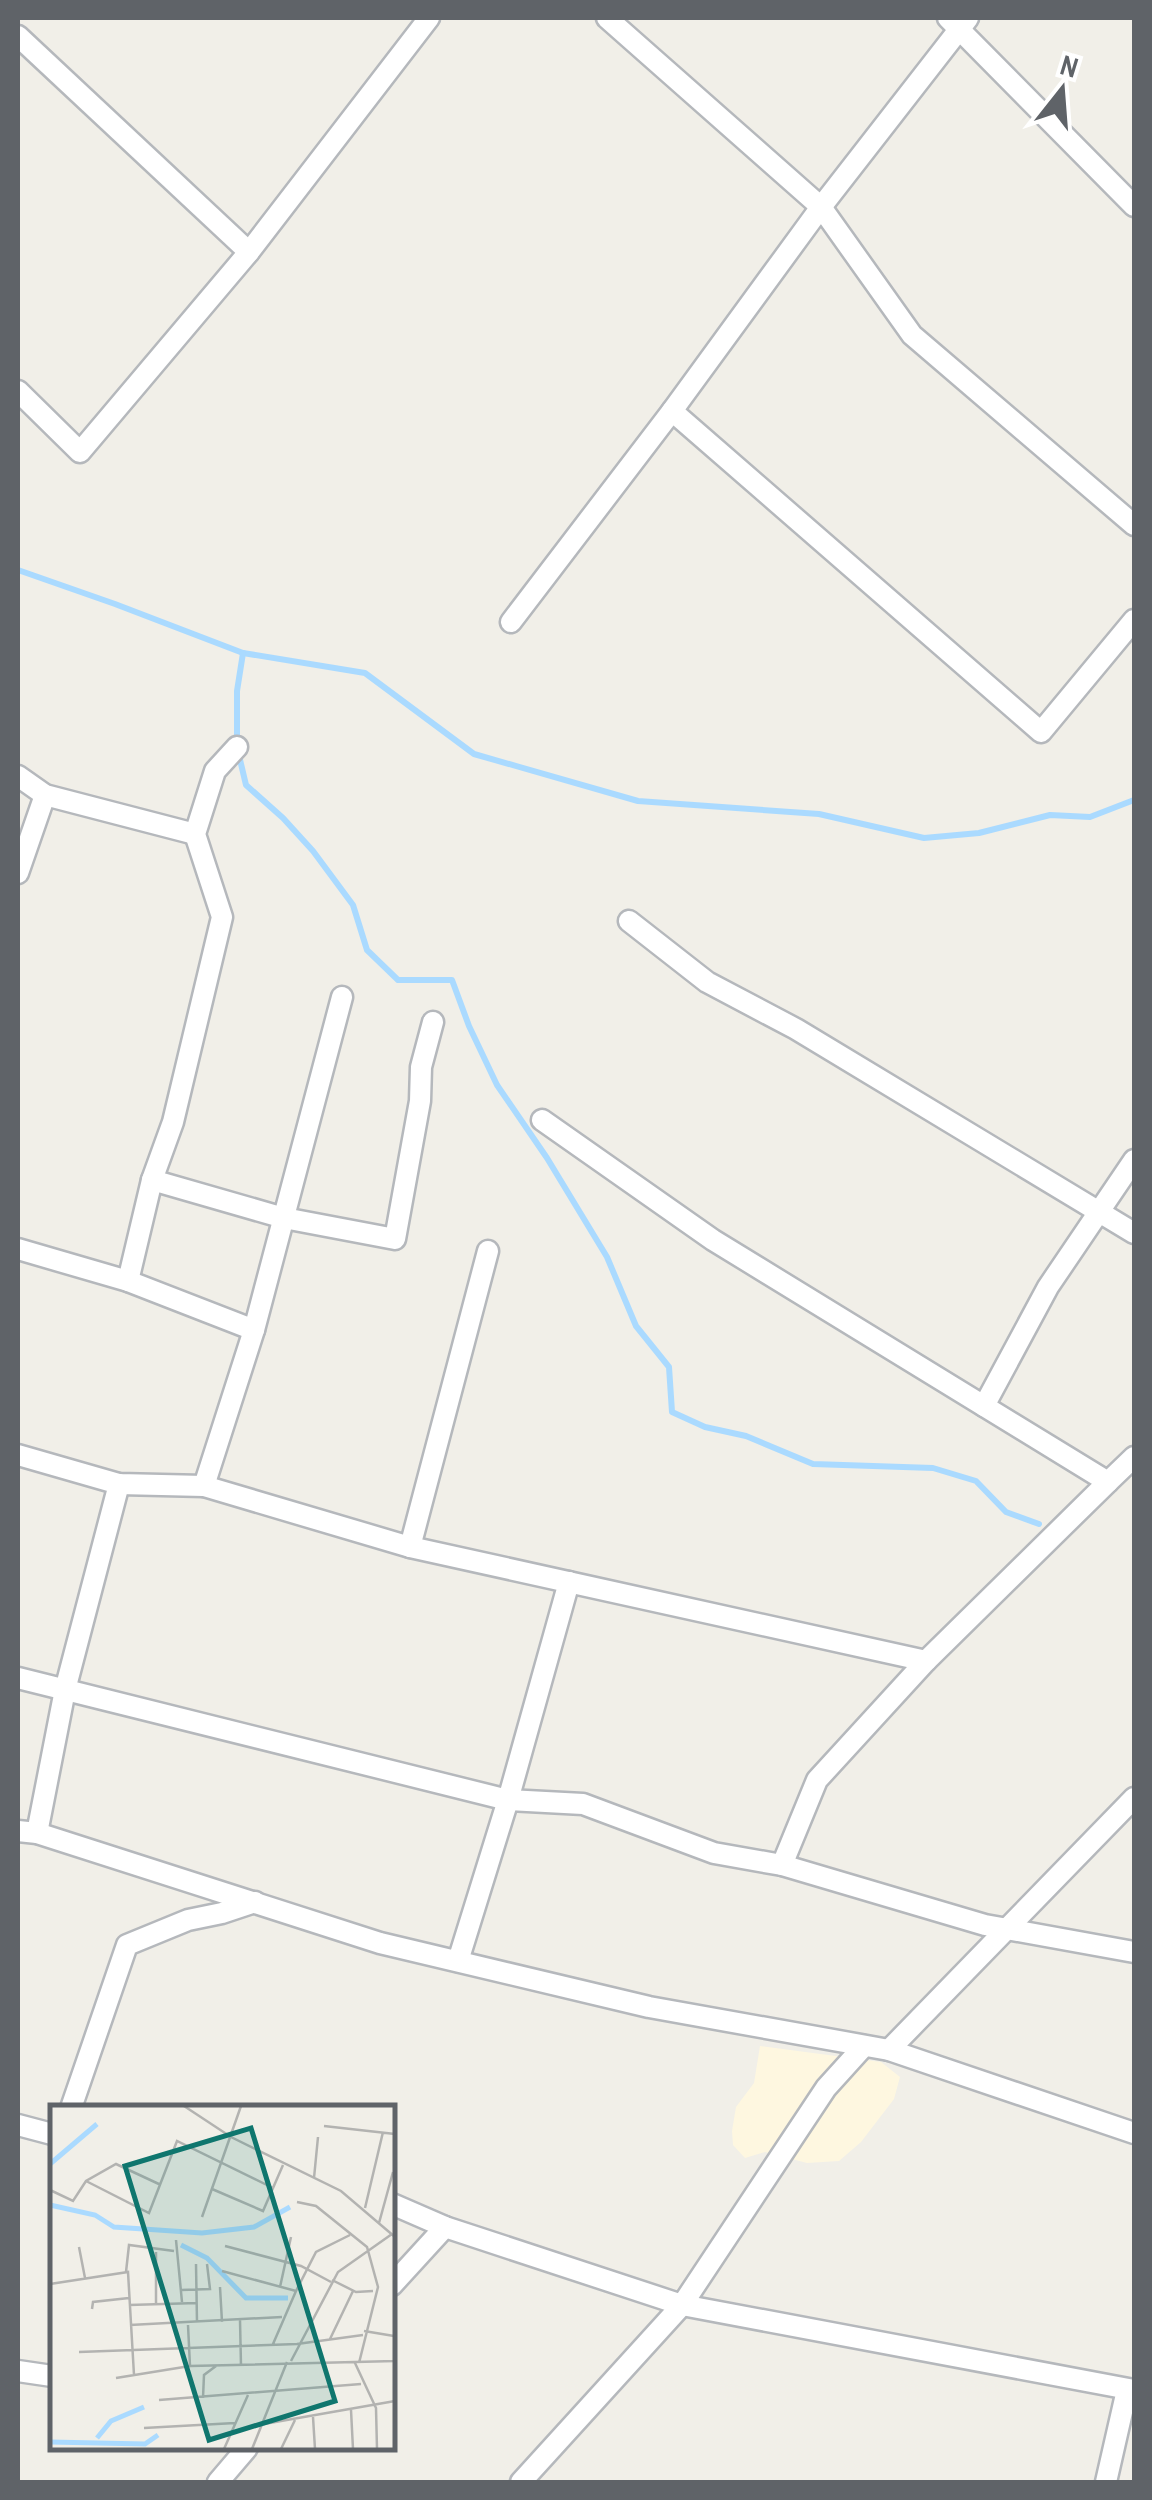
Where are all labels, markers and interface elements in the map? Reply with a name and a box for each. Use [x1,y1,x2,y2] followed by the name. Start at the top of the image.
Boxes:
[1012,40,1112,140] north arrow
[1056,45,1083,87] text: N
[50,2105,395,2450] inset map

